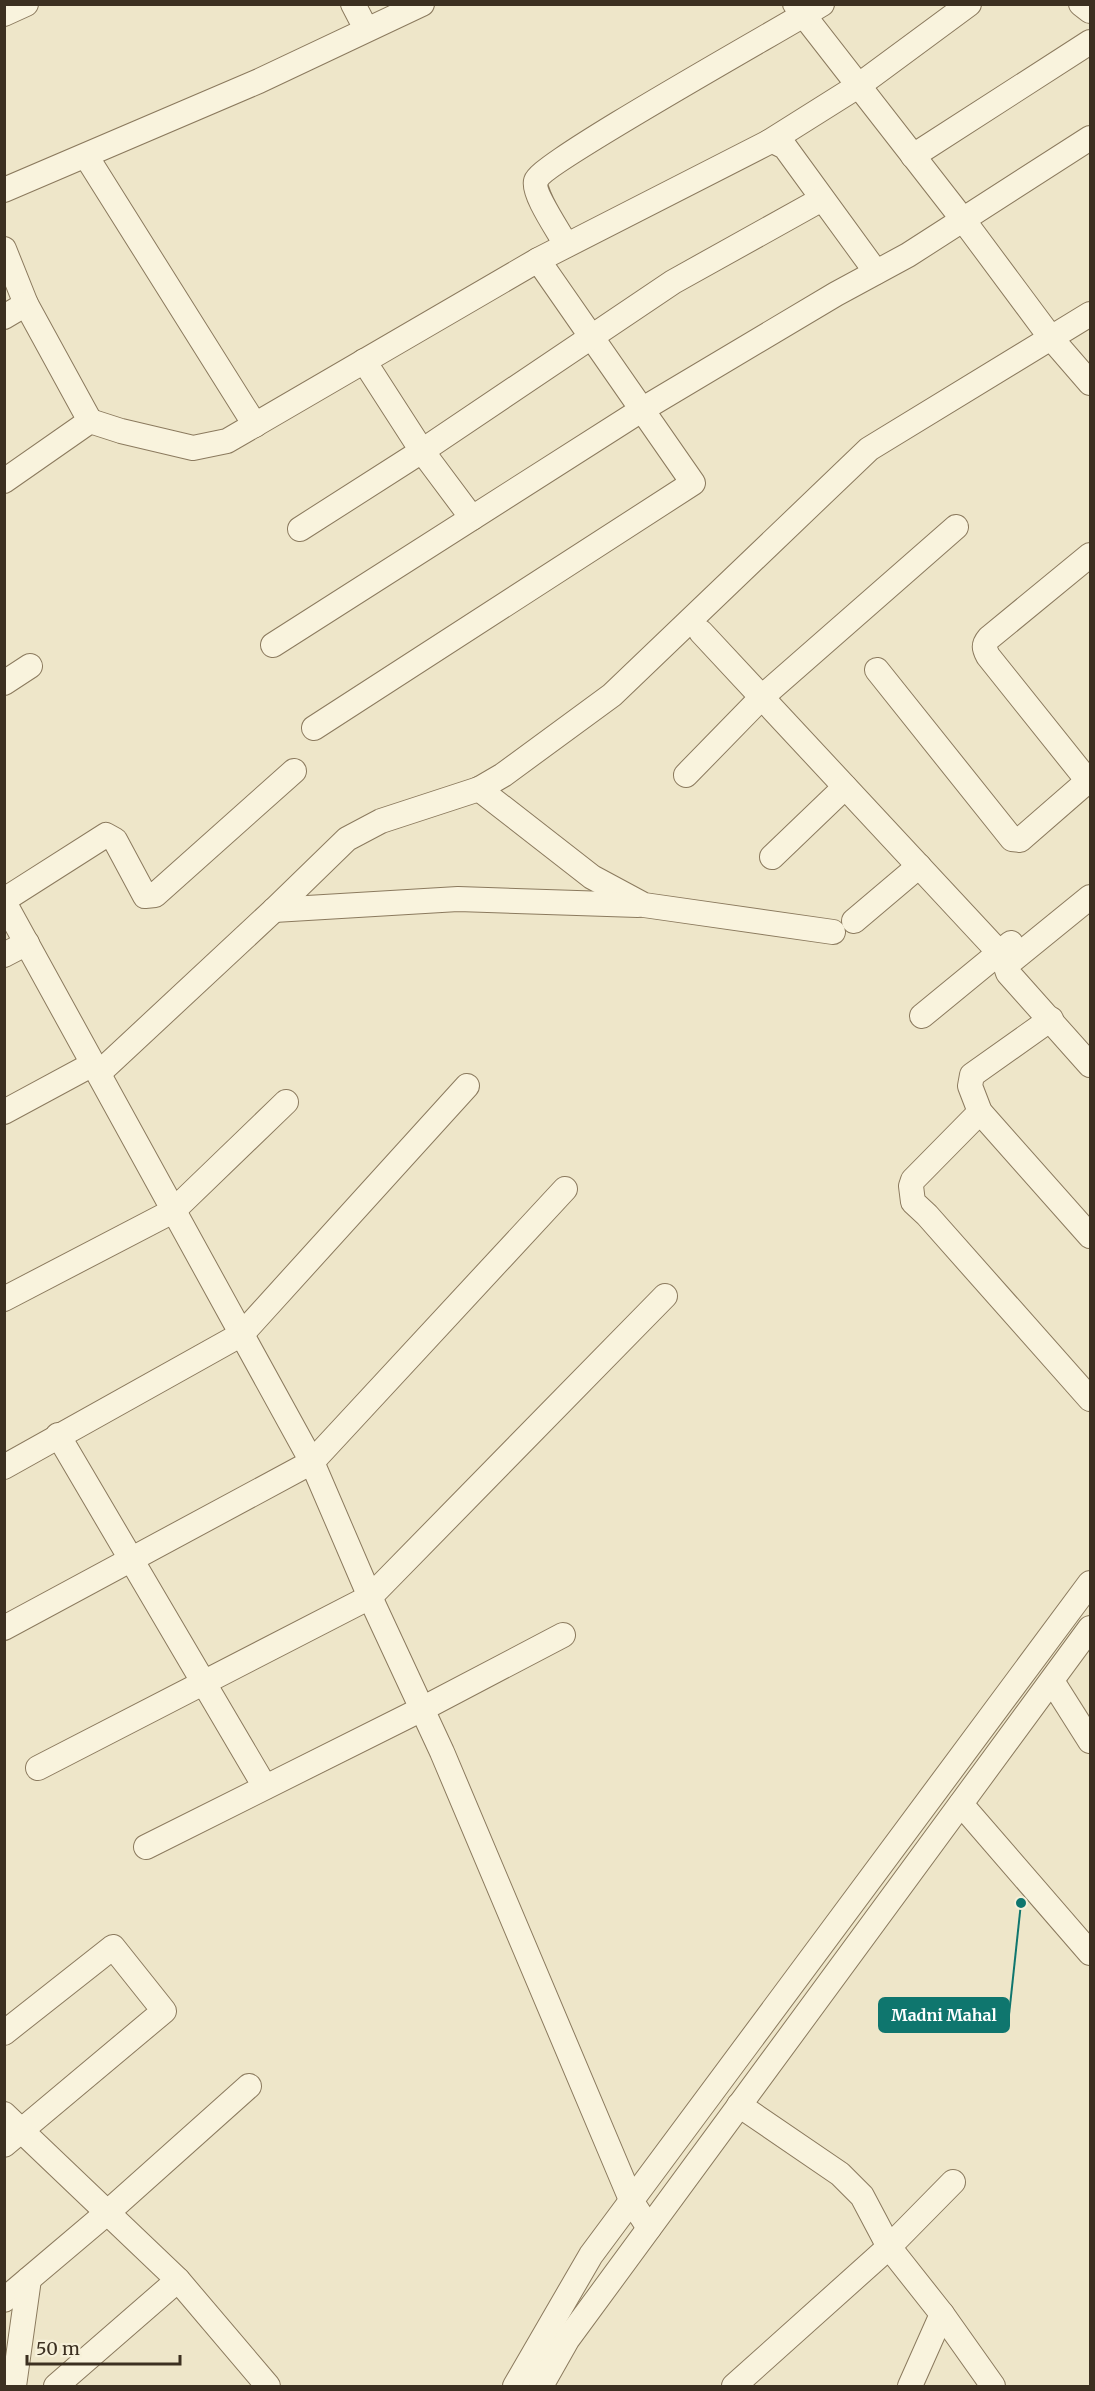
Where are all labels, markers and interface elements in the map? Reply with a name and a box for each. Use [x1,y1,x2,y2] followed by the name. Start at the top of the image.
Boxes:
[879,1998,1009,2032] callout: Madni Mahal
[891,2005,997,2025] text: Madni Mahal
[27,2328,180,2366] scale bar
[36,2337,80,2360] text: 50 m

